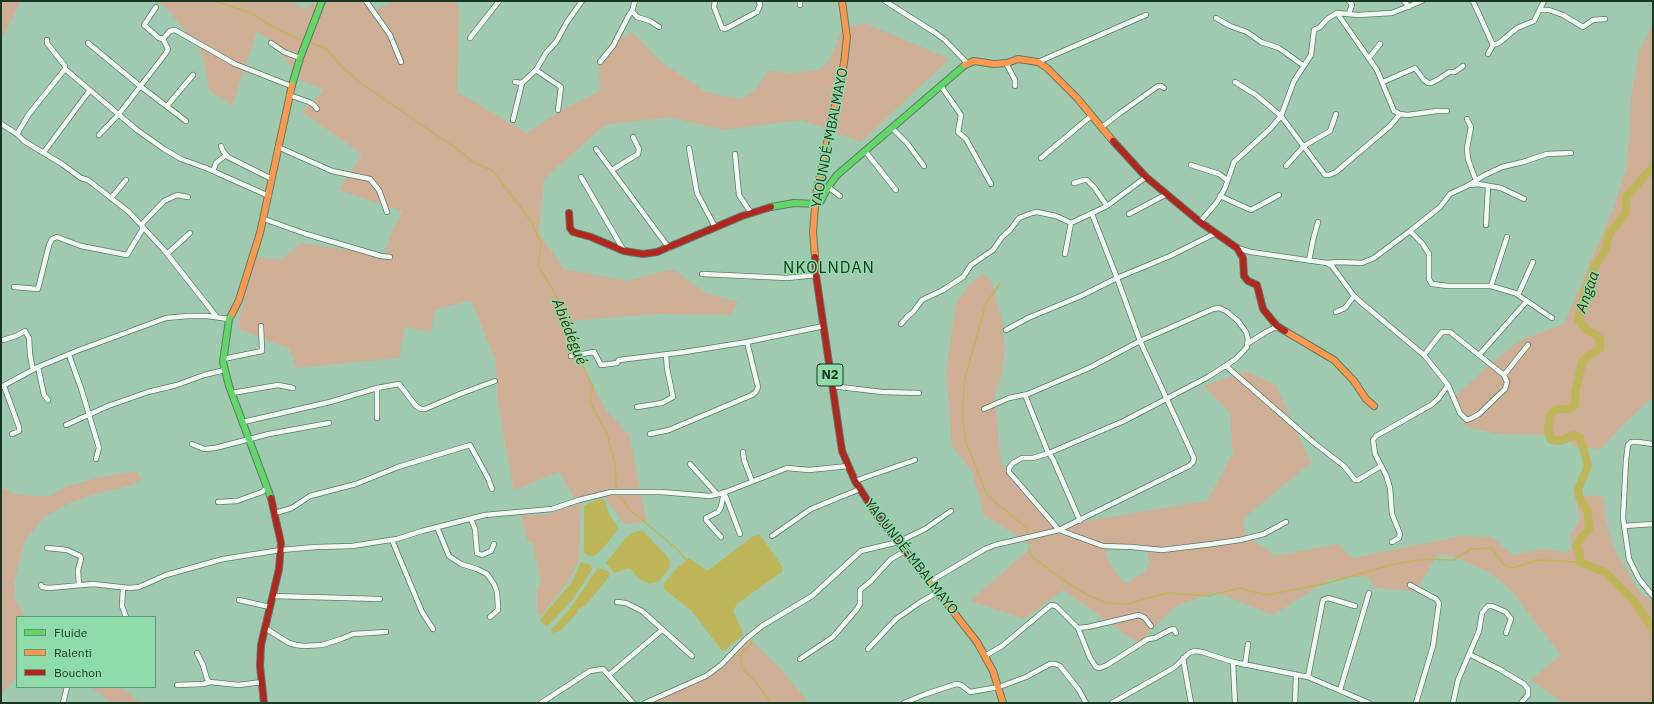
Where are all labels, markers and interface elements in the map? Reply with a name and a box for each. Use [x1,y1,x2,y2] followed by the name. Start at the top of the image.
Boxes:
[808,66,852,210] street label: YAOUNDÉ-MBALMAYO
[783,258,875,278] district label: NKOLNDAN
[1573,269,1603,315] water label: Angaa
[548,296,590,368] water label: Abiédégué
[817,364,843,386] road number: N2
[861,496,961,618] street label: YAOUNDÉ-MBALMAYO
[16,616,156,688] legend
[54,625,87,640] text: Fluide
[54,645,92,660] text: Ralenti
[54,665,102,680] text: Bouchon

